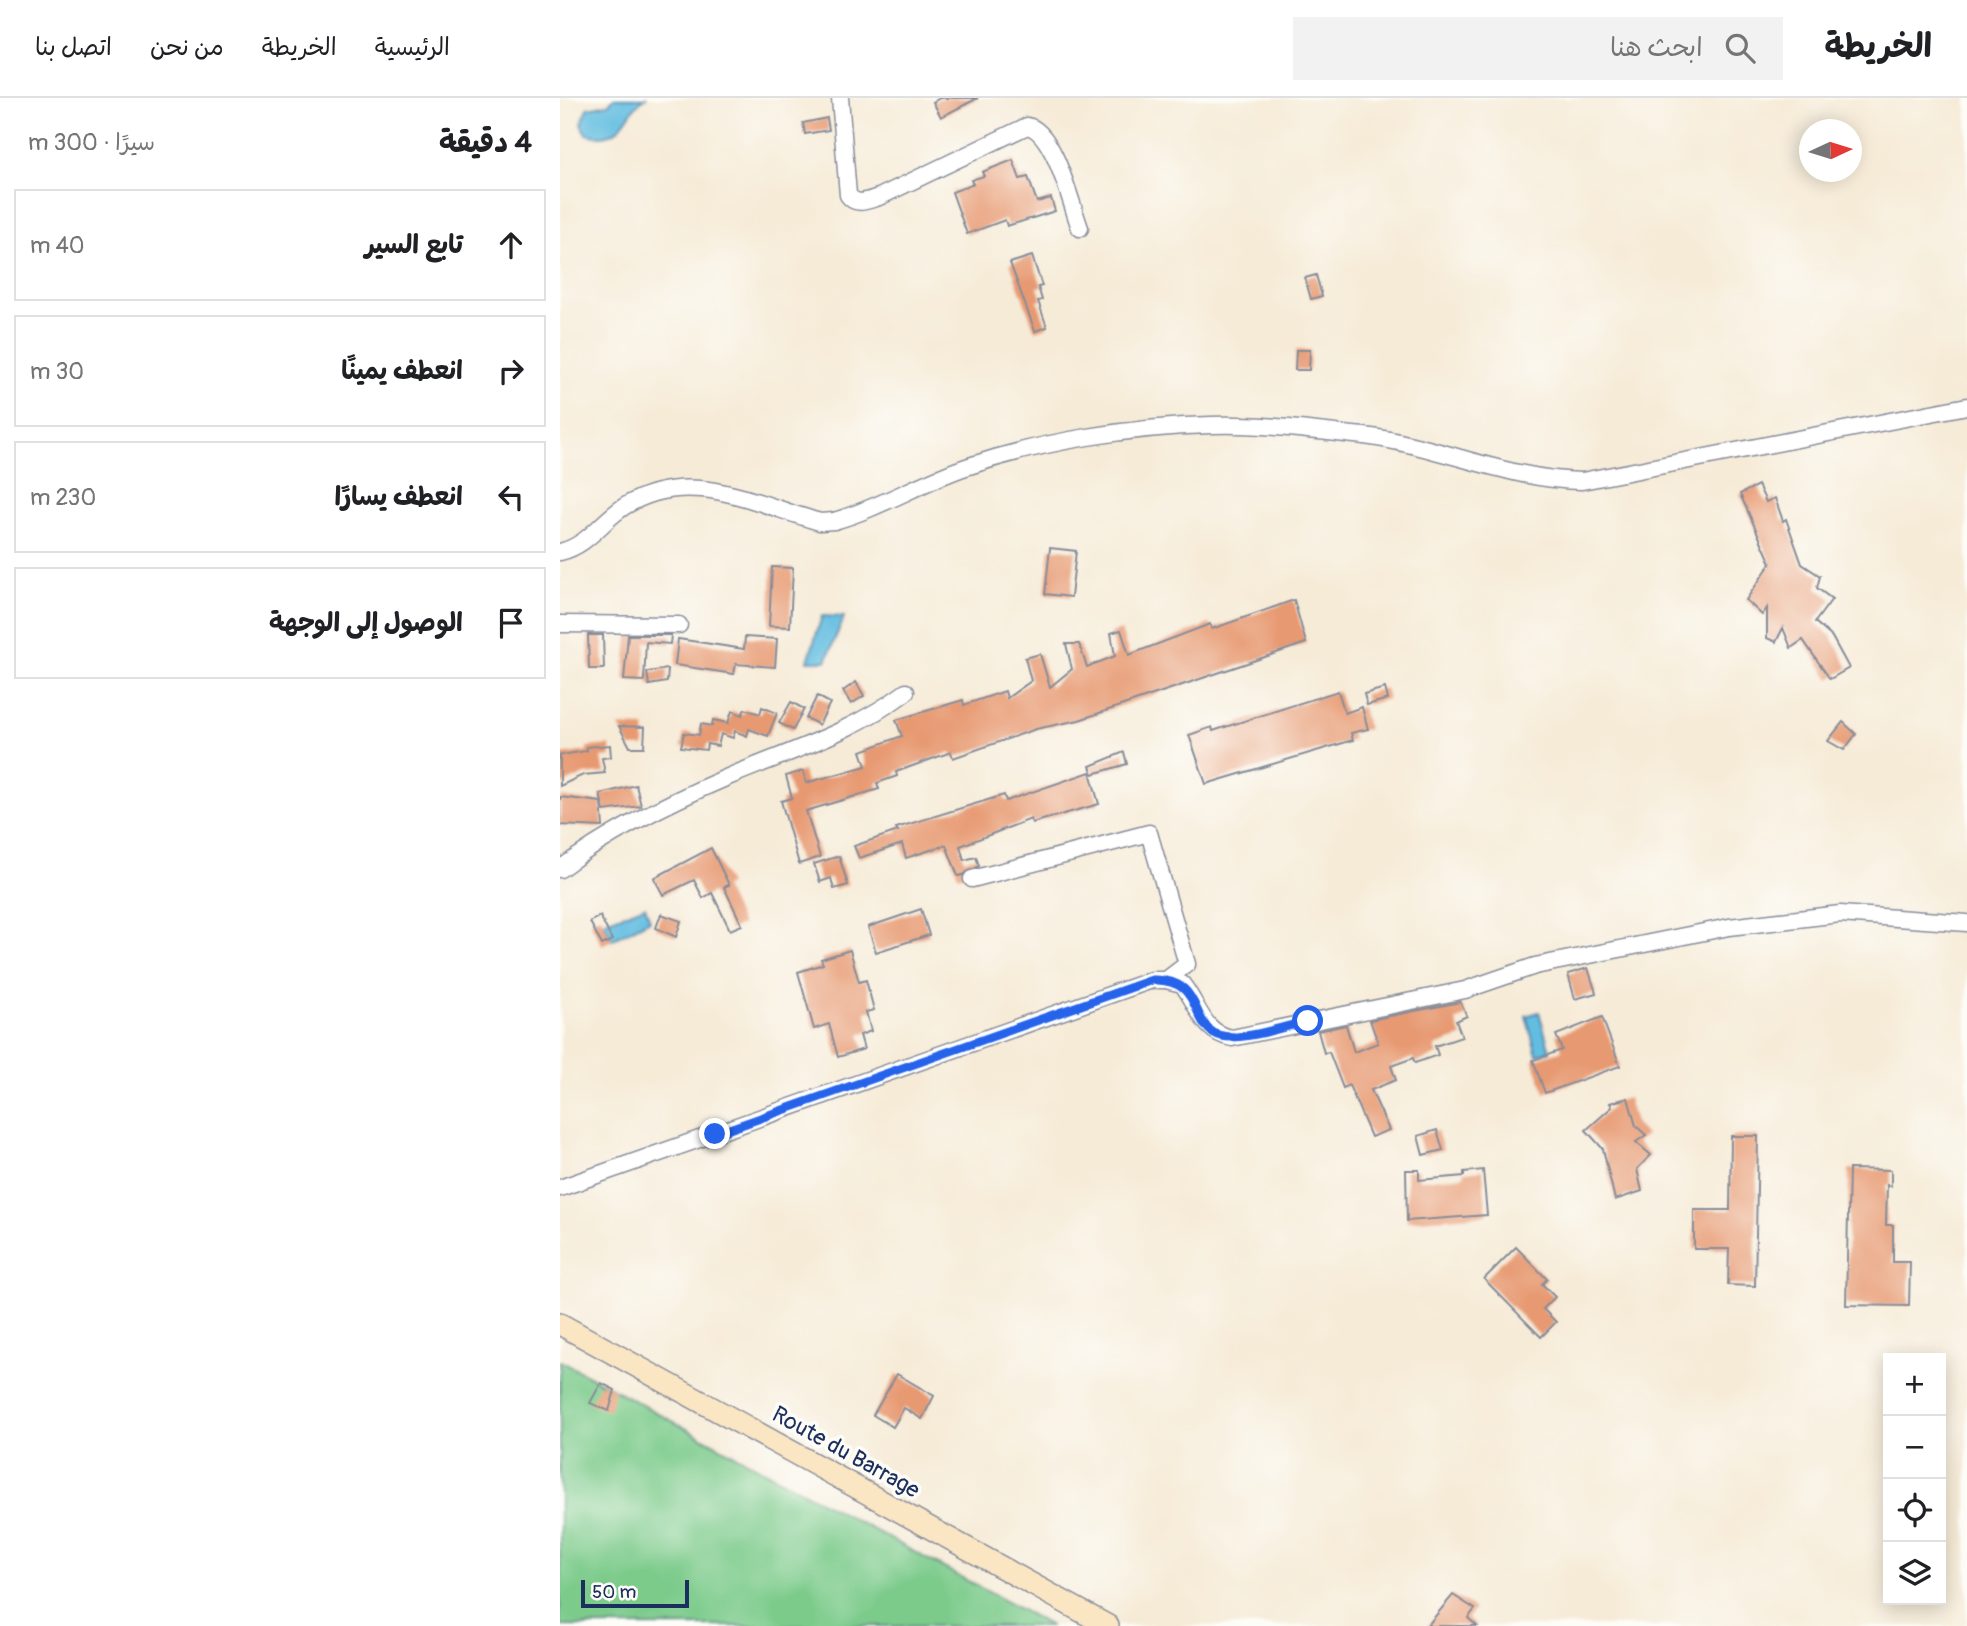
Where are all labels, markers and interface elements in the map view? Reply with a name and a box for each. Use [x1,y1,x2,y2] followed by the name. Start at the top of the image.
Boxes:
[1293,17,1783,80] search box
[1825,26,1932,67] text: الخريطة
[1721,29,1759,67] icon: search
[1610,32,1703,64] text: ابحث هنا
[35,33,112,62] text: اتصل بنا
[150,33,224,62] text: من نحن
[262,33,337,62] text: الخريطة
[375,33,450,62] text: الرئيسية
[1799,119,1862,182] north arrow
[439,124,532,161] text: 4 دقيقة
[28,128,155,157] text: سيرًا · 300 m
[492,226,530,264] icon: ahead
[365,229,463,261] text: تابع السير
[30,231,85,260] text: 40 m
[492,352,530,390] icon: right
[341,355,463,387] text: انعطف يمينًا
[30,357,84,386] text: 30 m
[492,478,530,516] icon: left
[334,481,463,513] text: انعطف يسارًا
[30,483,96,512] text: 230 m
[492,604,530,642] icon: arrive
[269,607,463,639] text: الوصول إلى الوجهة
[1292,1005,1323,1036] route start
[699,1118,730,1149] route end
[1883,1353,1946,1605] map controls
[1883,1353,1946,1416] button: +
[767,1399,926,1505] street label: Route du Barrage
[1883,1416,1946,1479] button: −
[1883,1479,1946,1542] button: locate
[1883,1542,1946,1605] button: layers
[581,1577,690,1609] scale bar
[592,1580,636,1604] text: 50 m

